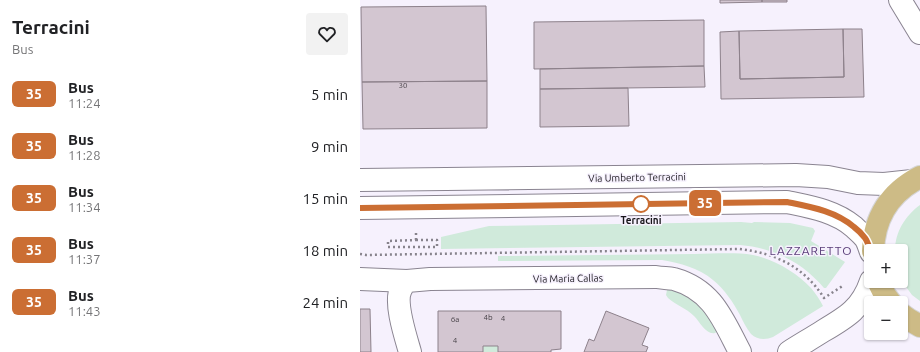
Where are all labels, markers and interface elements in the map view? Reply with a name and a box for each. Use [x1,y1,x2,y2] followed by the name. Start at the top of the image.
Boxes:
[306,13,348,55] button: heart
[12,16,90,38] text: Terracini
[12,42,33,56] text: Bus
[68,79,94,96] text: Bus
[398,81,408,90] house number: 30
[26,86,42,102] text: 35
[311,86,348,103] text: 5 min
[68,96,101,110] text: 11:24
[68,131,94,148] text: Bus
[26,138,42,154] text: 35
[311,138,348,155] text: 9 min
[68,148,101,162] text: 11:28
[588,171,686,184] street label: Via Umberto Terracini
[68,183,94,200] text: Bus
[26,190,42,206] text: 35
[302,190,348,207] text: 15 min
[687,190,723,216] line badge: 35
[632,195,650,213] marker: Terracini
[697,195,713,211] text: 35
[68,200,101,214] text: 11:34
[621,215,662,226] place label: Terracini
[68,235,94,252] text: Bus
[26,242,42,258] text: 35
[302,242,348,259] text: 18 min
[769,244,853,257] district label: LAZZARETTO
[864,244,908,340] map controls
[864,244,908,288] button: +
[68,252,101,266] text: 11:37
[533,272,603,285] street label: Via Maria Callas
[68,287,94,304] text: Bus
[26,294,42,310] text: 35
[302,294,348,311] text: 24 min
[864,296,908,340] button: −
[68,304,101,318] text: 11:43
[483,313,493,322] house number: 4b
[501,314,506,323] house number: 4
[451,315,459,324] house number: 6a
[453,336,458,345] house number: 4

